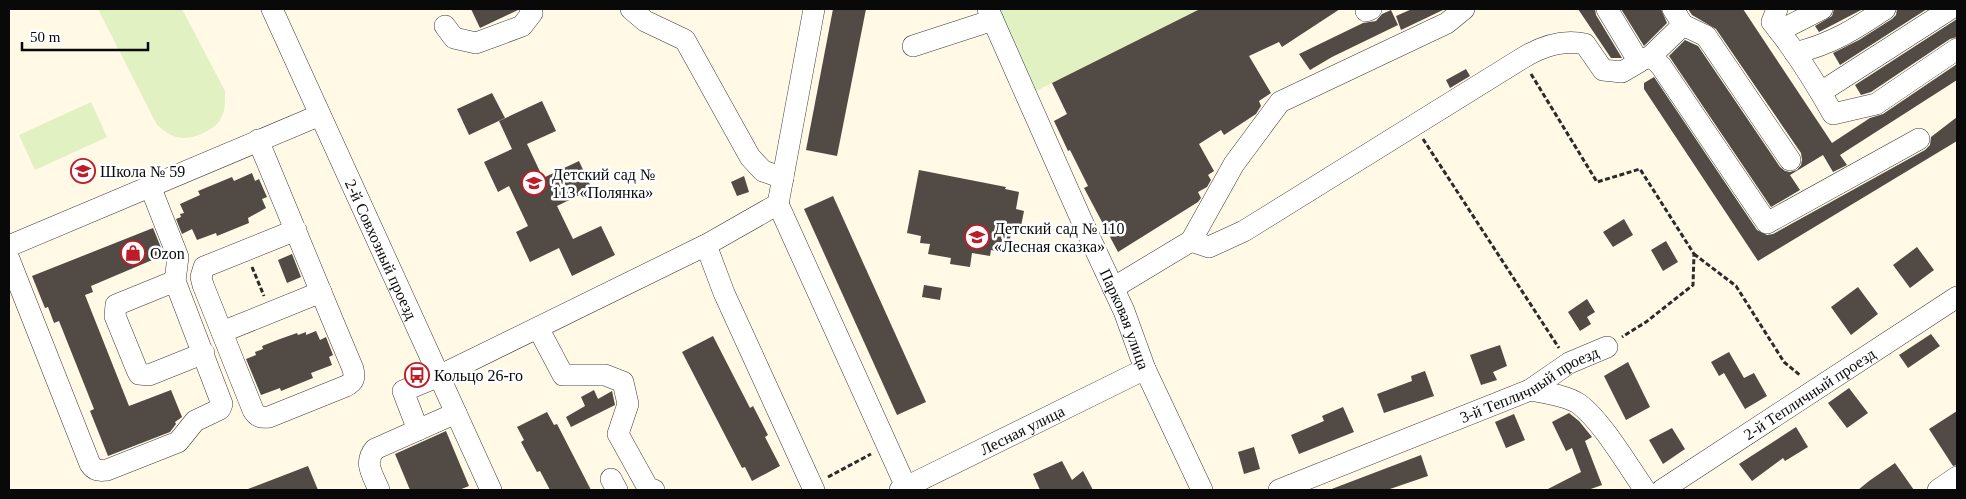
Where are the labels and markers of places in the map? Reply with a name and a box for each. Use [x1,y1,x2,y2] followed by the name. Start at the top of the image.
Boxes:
[70,158,96,184] school or university icon: Школа № 59
[100,163,185,180] place label: Школа № 59
[552,166,655,201] place label: Детский сад № 113 «Полянка»
[521,170,547,196] school or university icon: Детский сад № 113 «Полянка»
[994,220,1125,255] place label: Детский сад № 110 «Лесная сказка»
[964,224,990,250] school or university icon: Детский сад № 110 «Лесная сказка»
[120,240,146,266] shop icon: Ozon
[150,245,185,262] place label: Ozon
[404,362,430,388] bus stop icon: Кольцо 26-го
[434,367,523,385] place label: Кольцо 26-го

